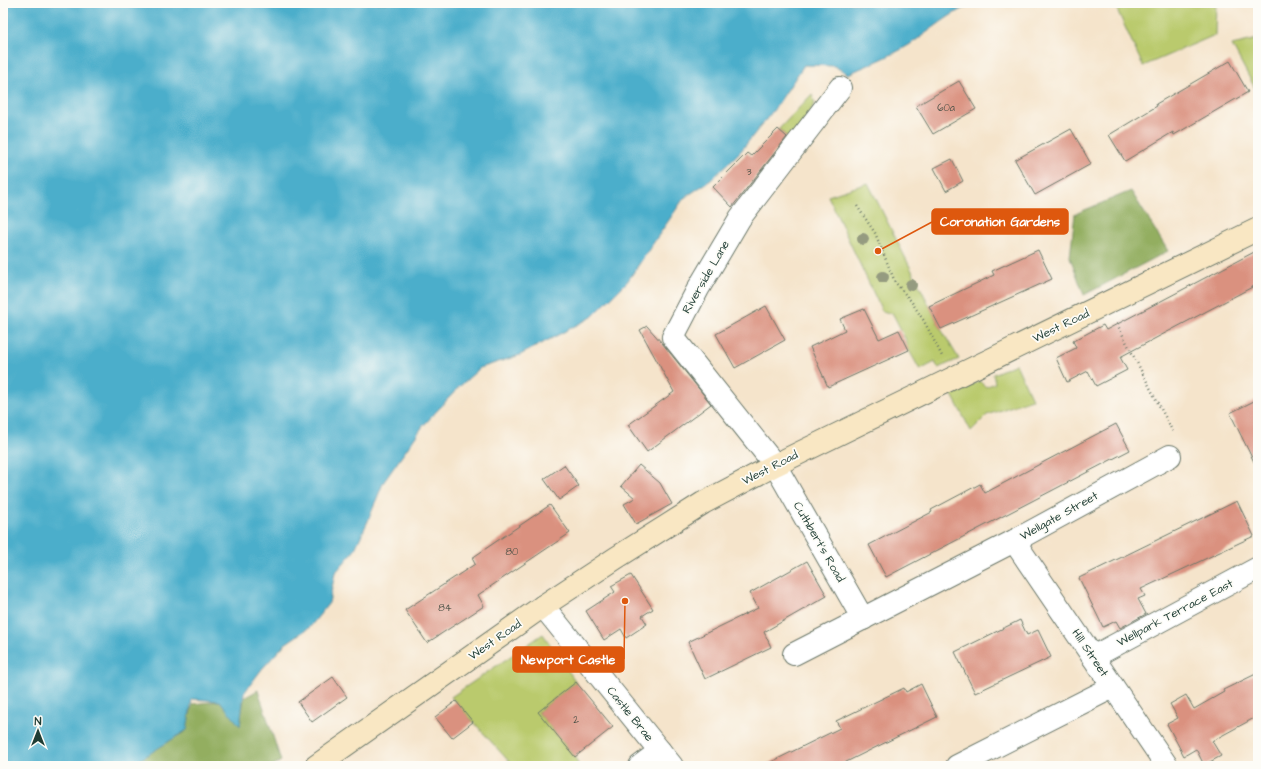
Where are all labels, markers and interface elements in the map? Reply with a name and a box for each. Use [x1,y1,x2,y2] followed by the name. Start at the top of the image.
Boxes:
[937,101,955,115] house number: 60a
[746,165,752,179] house number: 3
[932,209,1068,234] callout: Coronation Gardens
[940,213,1060,231] text: Coronation Gardens
[678,237,734,317] street label: Riverside Lane
[1030,305,1092,347] street label: West Road
[739,447,801,489] street label: West Road
[1017,487,1102,545] street label: Wellgate Street
[789,499,849,585] street label: Cuthbert's Road
[506,545,518,559] house number: 80
[1114,575,1236,651] street label: Wellpark Terrace East
[438,601,452,615] house number: 84
[465,616,525,664] street label: West Road
[1068,626,1112,681] street label: Hill Street
[513,647,624,672] callout: Newport Castle
[521,651,615,670] text: Newport Castle
[602,683,658,746] street label: Castle Brae
[18,711,58,751] north arrow
[573,713,579,727] house number: 2
[35,714,42,729] text: N

